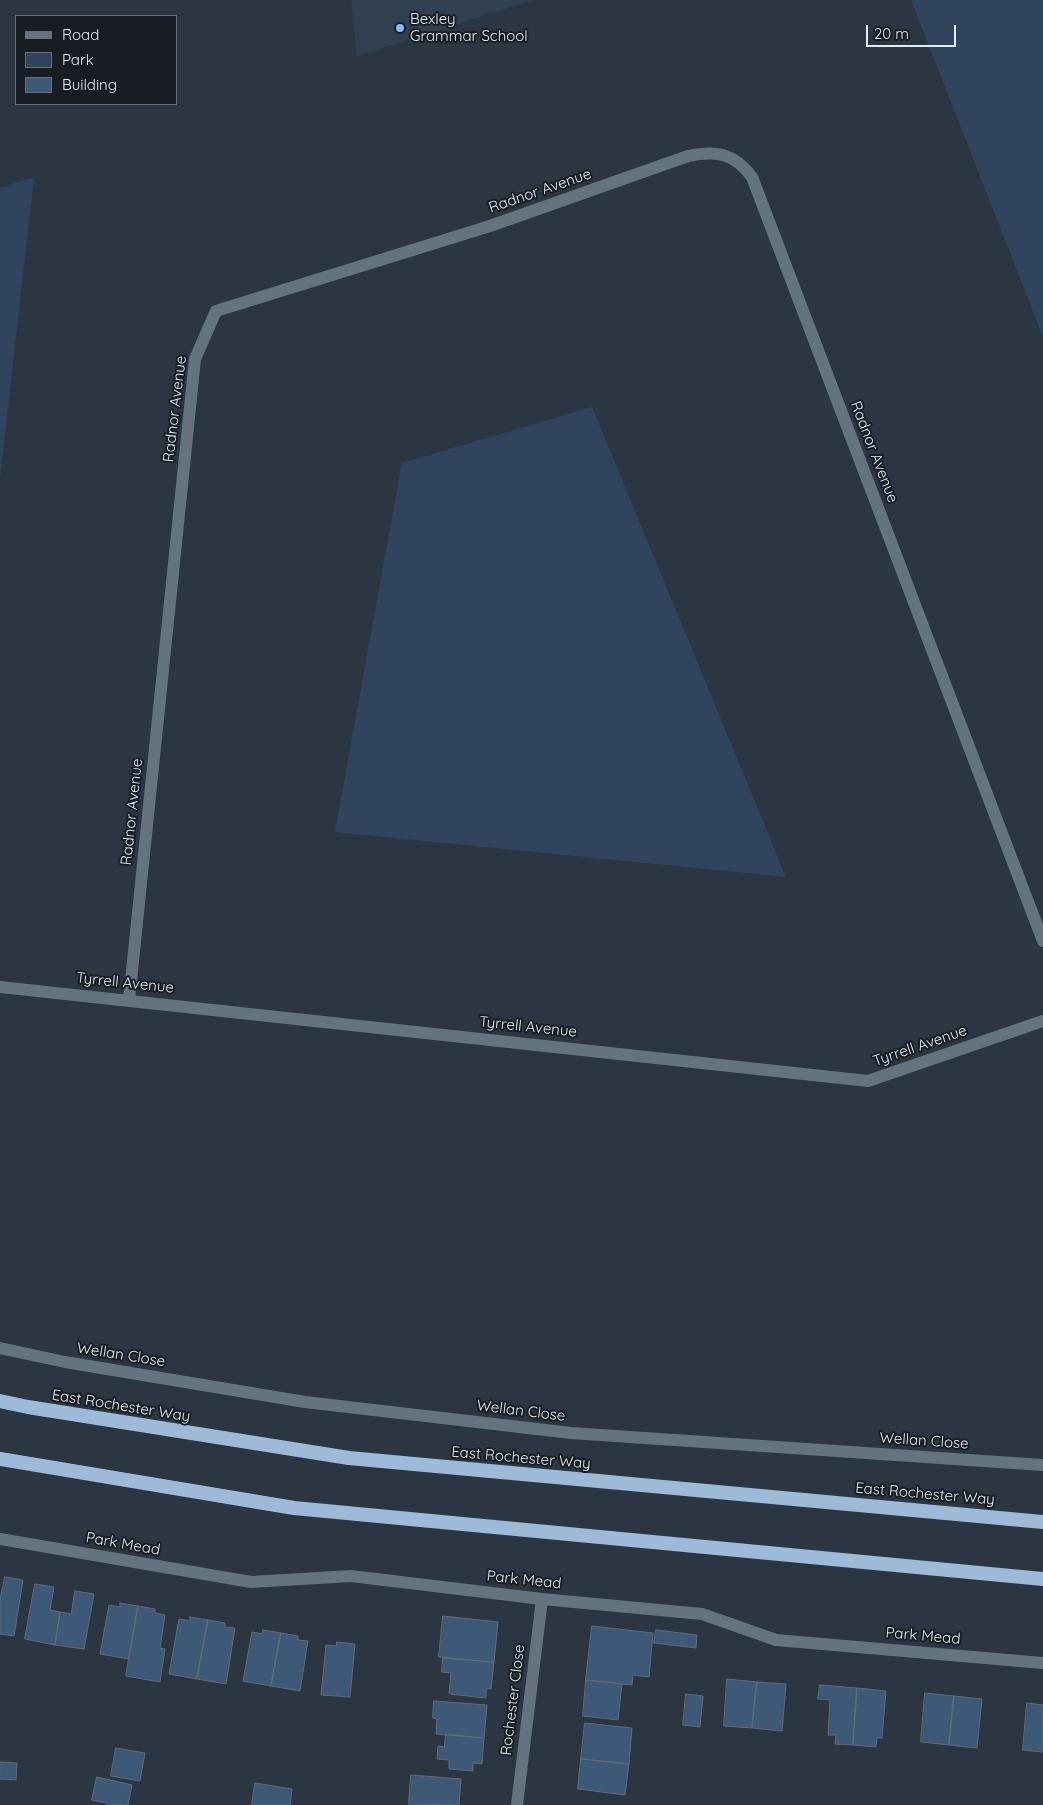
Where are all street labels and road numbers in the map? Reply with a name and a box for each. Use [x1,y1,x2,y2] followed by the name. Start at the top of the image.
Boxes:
[486,165,594,217] street label: Radnor Avenue
[160,355,190,463] street label: Radnor Avenue
[846,399,902,505] street label: Radnor Avenue
[117,758,147,866] street label: Radnor Avenue
[75,969,175,997] street label: Tyrrell Avenue
[478,1013,578,1041] street label: Tyrrell Avenue
[871,1022,969,1070] street label: Tyrrell Avenue
[76,1339,166,1371] street label: Wellan Close
[50,1386,192,1426] street label: East Rochester Way
[476,1397,566,1425] street label: Wellan Close
[879,1429,969,1453] street label: Wellan Close
[450,1443,592,1473] street label: East Rochester Way
[854,1479,996,1509] street label: East Rochester Way
[85,1529,161,1559] street label: Park Mead
[486,1567,562,1593] street label: Park Mead
[885,1624,961,1648] street label: Park Mead
[497,1643,529,1757] street label: Rochester Close

